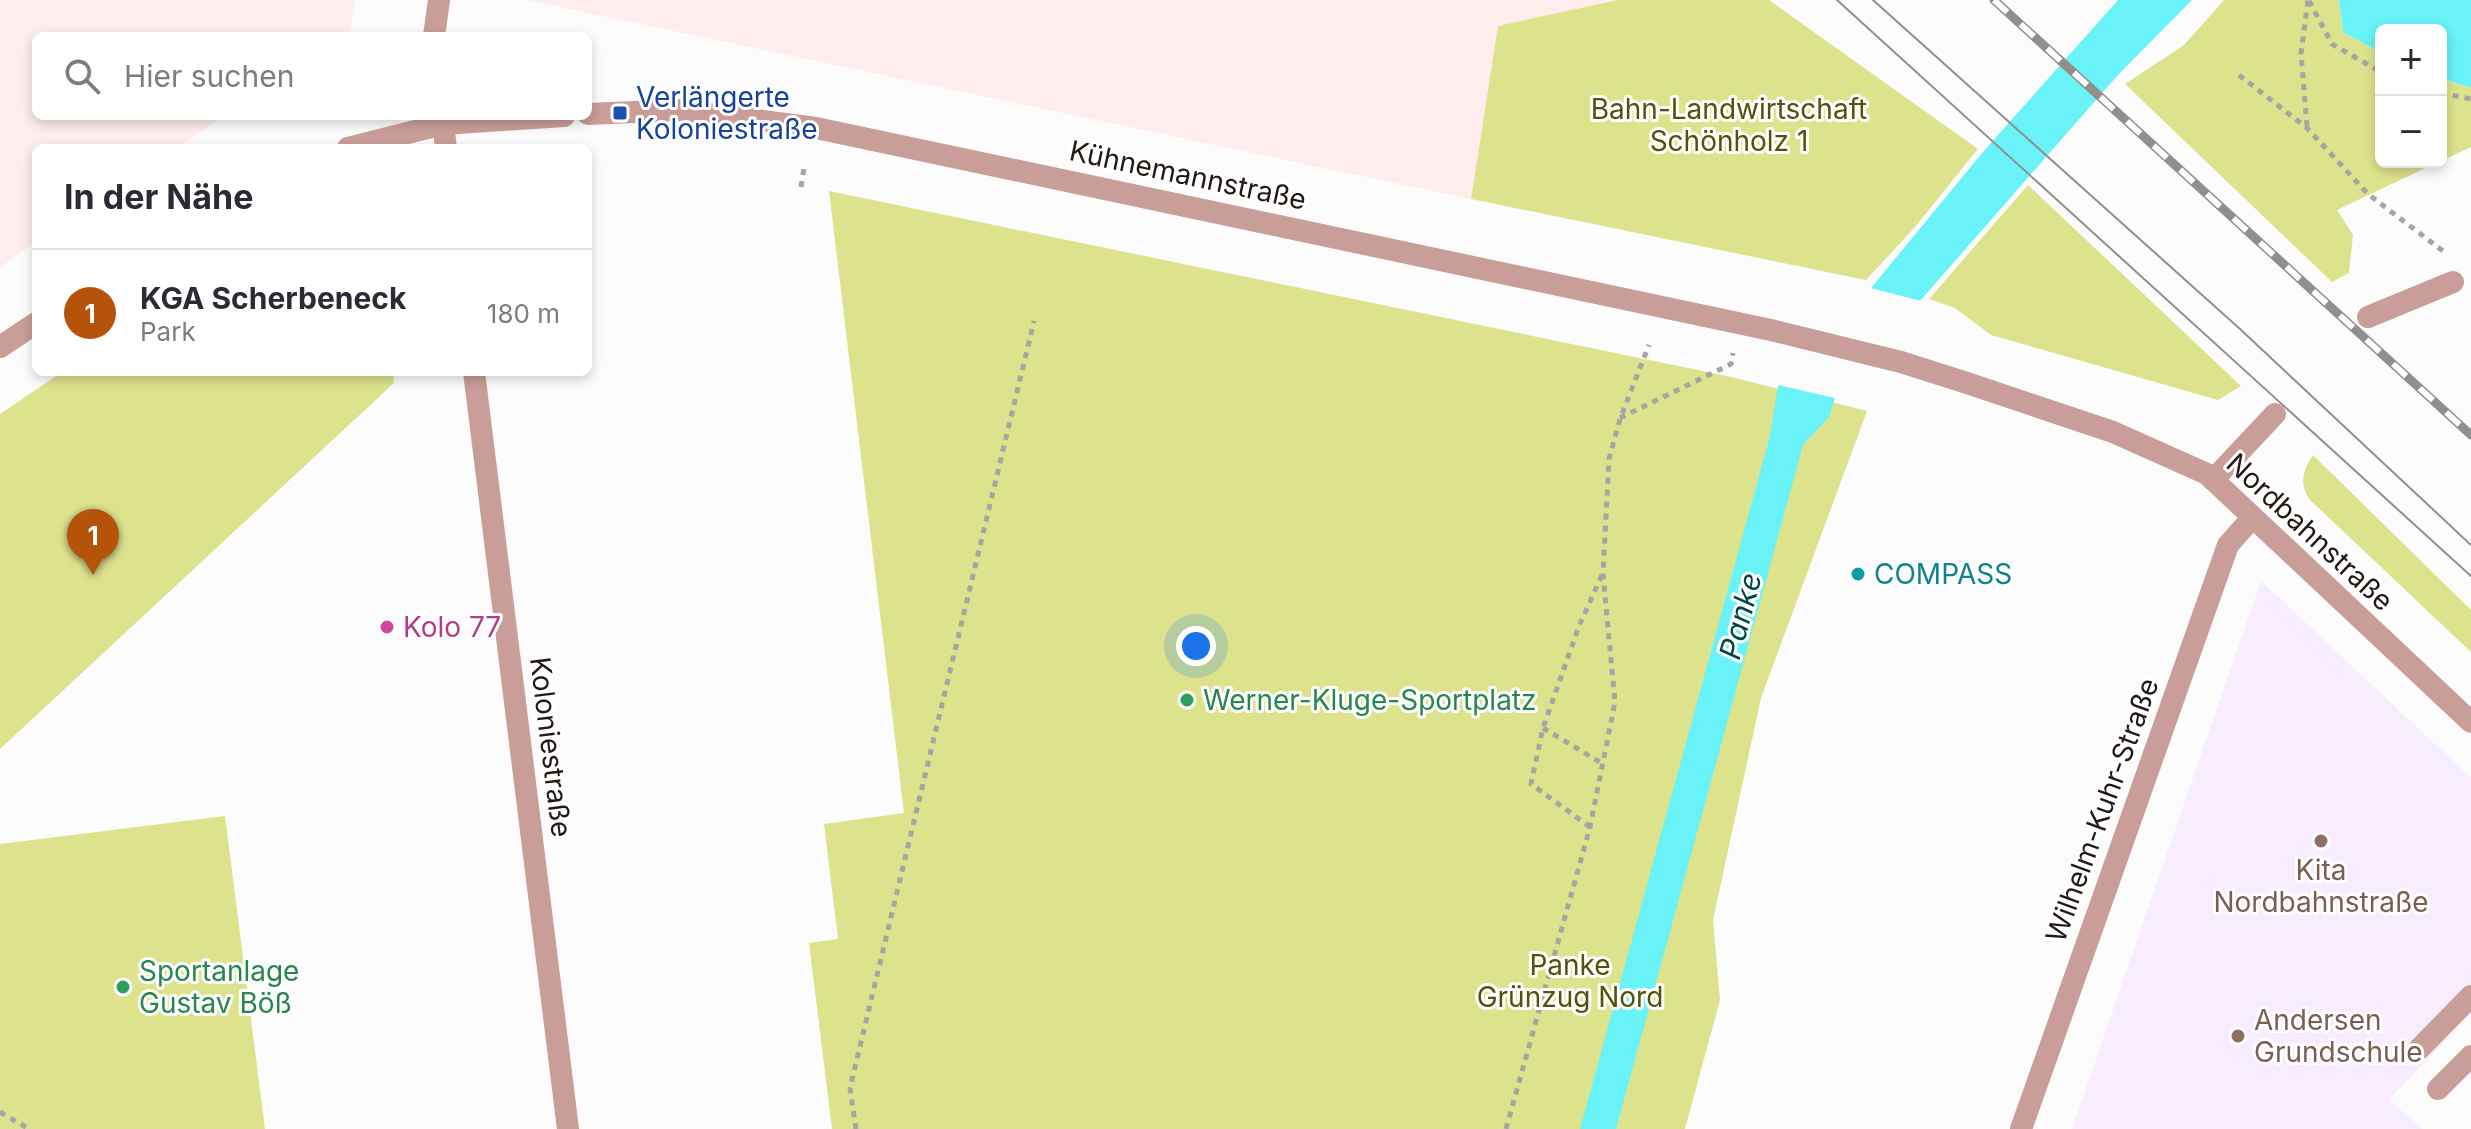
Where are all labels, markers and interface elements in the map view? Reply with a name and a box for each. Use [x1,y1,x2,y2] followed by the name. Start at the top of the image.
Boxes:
[2375,24,2447,168] map controls
[2375,24,2447,96] button: +
[32,32,592,120] search box
[60,54,104,98] icon: search
[124,58,294,94] text: Hier suchen
[636,80,818,146] place label: Verlängerte Koloniestraße
[1591,92,1867,158] park label: Bahn-Landwirtschaft Schönholz 1
[2375,96,2447,168] button: −
[611,104,629,122] marker: Verlängerte Koloniestraße
[1067,133,1309,217] street label: Kühnemannstraße
[64,176,253,217] text: In der Nähe
[140,280,406,316] text: KGA Scherbeneck
[84,298,96,329] text: 1
[487,298,560,329] text: 180 m
[140,316,196,347] text: Park
[2220,446,2400,618] street label: Nordbahnstraße
[67,509,119,575] pin: 1
[1874,557,2012,591] place label: COMPASS
[1849,565,1867,583] marker: COMPASS
[1711,568,1769,663] water label: Panke
[403,610,501,644] place label: Kolo 77
[378,618,396,636] marker: Kolo 77
[1176,626,1216,666] your location
[523,655,579,839] street label: Koloniestraße
[2038,673,2166,947] street label: Wilhelm-Kuhr-Straße
[1203,683,1536,717] place label: Werner-Kluge-Sportplatz
[1178,691,1196,709] marker: Werner-Kluge-Sportplatz
[2312,832,2330,850] marker: Kita Nordbahnstraße
[2213,853,2429,919] place label: Kita Nordbahnstraße
[1477,948,1663,1014] park label: Panke Grünzug Nord
[139,954,299,1020] place label: Sportanlage Gustav Böß
[114,978,132,996] marker: Sportanlage Gustav Böß
[2254,1003,2423,1069] place label: Andersen Grundschule
[2229,1027,2247,1045] marker: Andersen Grundschule

